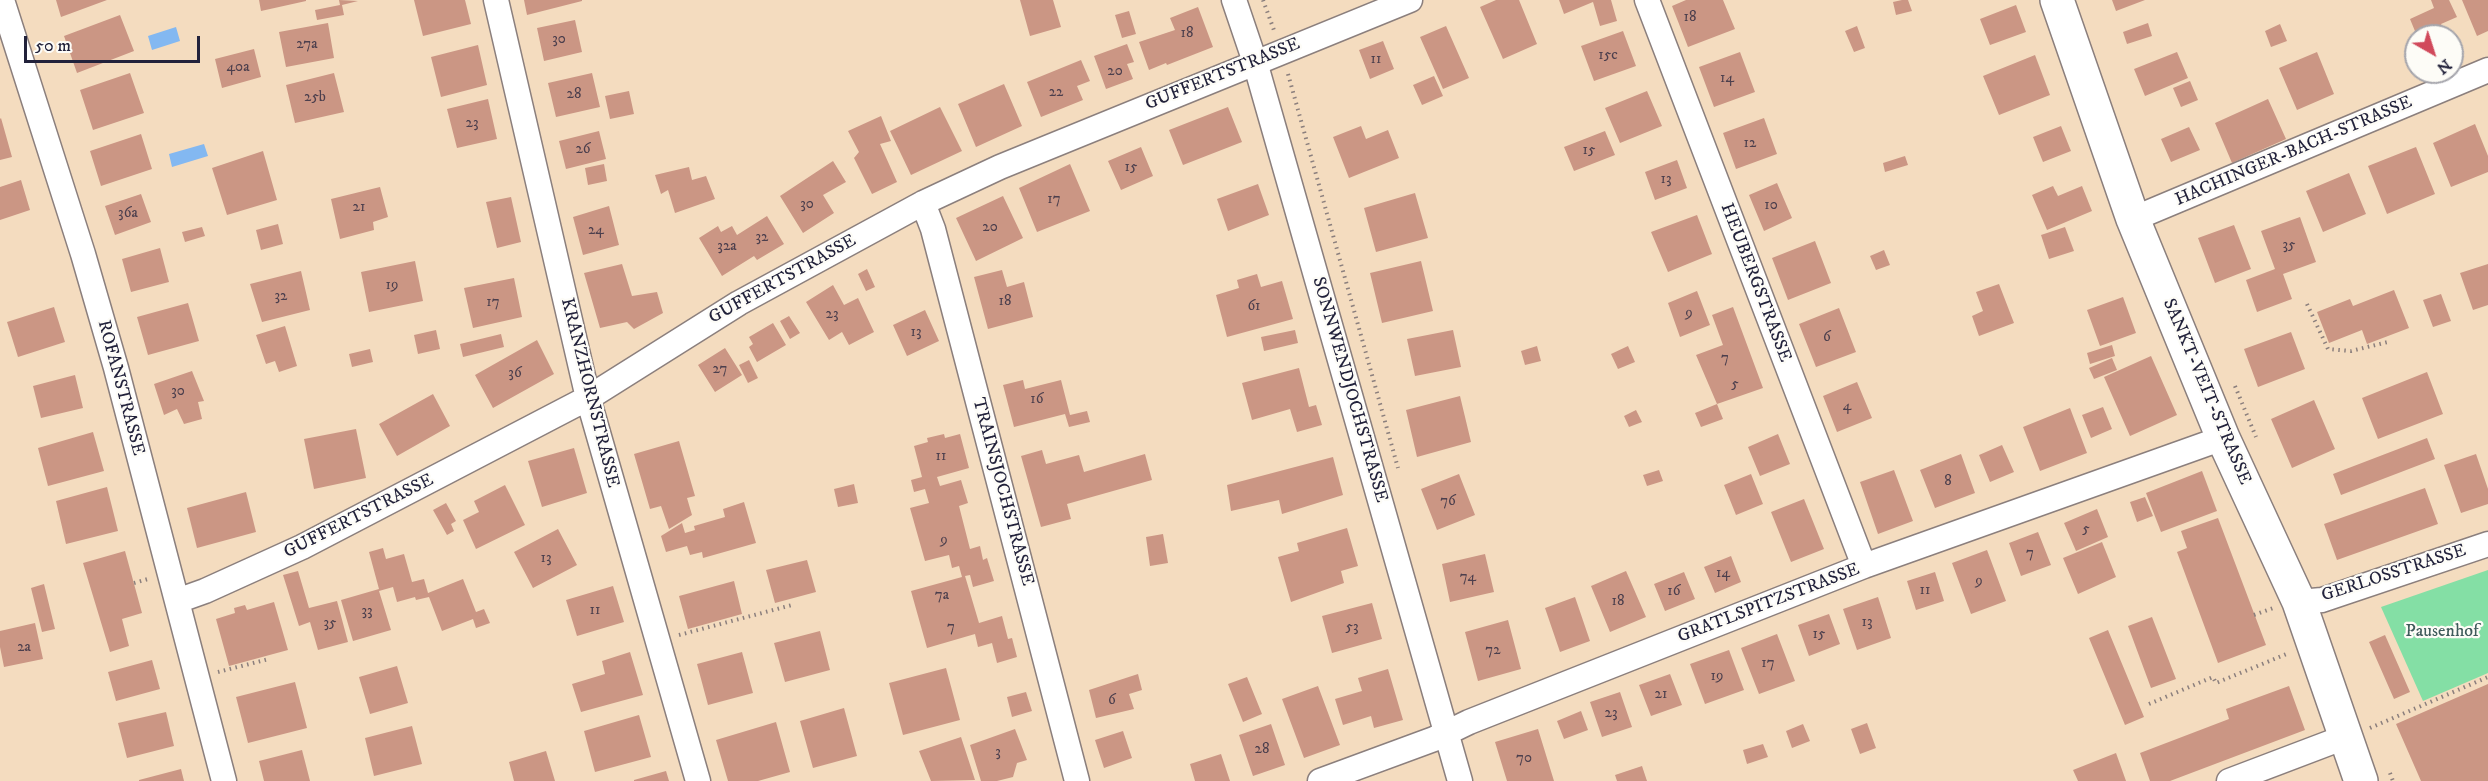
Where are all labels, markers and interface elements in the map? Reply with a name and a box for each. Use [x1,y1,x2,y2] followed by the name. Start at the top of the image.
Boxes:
[1683,9,1697,27] house number: 18
[27,24,202,62] scale bar
[2404,24,2464,84] north arrow
[1180,25,1194,43] house number: 18
[552,31,566,49] house number: 30
[1142,34,1304,116] street label: GUFFERTSTRASSE
[35,35,71,57] text: 50 m
[296,36,318,54] house number: 27a
[1598,47,1618,65] house number: 15c
[1370,51,1382,69] house number: 11
[2433,55,2455,78] text: N
[226,59,250,77] house number: 40a
[1107,63,1123,81] house number: 20
[1720,70,1734,88] house number: 14
[1049,84,1063,102] house number: 22
[567,86,581,104] house number: 28
[304,89,326,107] house number: 25b
[2172,92,2416,212] street label: HACHINGER-BACH-STRASSE
[466,115,478,133] house number: 23
[1744,135,1756,153] house number: 12
[575,141,591,159] house number: 26
[1583,142,1595,160] house number: 15
[1125,159,1137,177] house number: 15
[1660,171,1672,189] house number: 13
[1047,191,1061,209] house number: 17
[800,196,814,214] house number: 30
[1764,197,1778,215] house number: 10
[353,199,365,217] house number: 21
[1715,201,1795,365] street label: HEUBERGSTRASSE
[118,205,138,223] house number: 36a
[982,219,998,237] house number: 20
[588,222,604,240] house number: 24
[756,229,768,247] house number: 32
[706,231,860,329] street label: GUFFERTSTRASSE
[2282,237,2296,255] house number: 35
[717,238,737,256] house number: 32a
[1306,275,1392,505] street label: SONNWENDJOCHSTRASSE
[386,277,398,295] house number: 19
[275,288,287,306] house number: 32
[998,293,1012,311] house number: 18
[486,294,500,312] house number: 17
[555,296,623,490] street label: KRANZHORNSTRASSE
[2157,296,2255,488] street label: SANKT-VEIT-STRASSE
[1247,298,1261,316] house number: 61
[1685,305,1693,323] house number: 9
[826,306,838,324] house number: 23
[92,318,148,458] street label: ROFANSTRASSE
[910,324,922,342] house number: 13
[1823,329,1831,347] house number: 6
[1721,350,1729,368] house number: 7
[713,361,727,379] house number: 27
[508,365,522,383] house number: 36
[1731,376,1739,394] house number: 5
[171,383,185,401] house number: 30
[1030,391,1044,409] house number: 16
[967,396,1037,588] street label: TRAINSJOCHSTRASSE
[1843,398,1851,416] house number: 4
[935,448,947,466] house number: 11
[281,470,437,564] street label: GUFFERTSTRASSE
[1944,473,1952,491] house number: 8
[1440,493,1456,511] house number: 76
[2082,521,2090,539] house number: 5
[940,532,948,550] house number: 9
[2319,540,2469,608] street label: GERLOSSTRASSE
[2026,545,2034,563] house number: 7
[540,550,552,568] house number: 13
[1675,559,1863,649] street label: GRATLSPITZSTRASSE
[1716,565,1730,583] house number: 14
[1460,569,1476,587] house number: 74
[1975,573,1983,591] house number: 9
[1919,582,1931,600] house number: 11
[1667,583,1681,601] house number: 16
[935,587,949,605] house number: 7a
[1611,593,1625,611] house number: 18
[589,602,601,620] house number: 11
[361,603,373,621] house number: 33
[1861,614,1873,632] house number: 13
[323,615,337,633] house number: 35
[947,619,955,637] house number: 7
[1345,619,1359,637] house number: 53
[2405,621,2479,643] park label: Pausenhof
[1813,626,1825,644] house number: 15
[17,639,31,657] house number: 2a
[1485,642,1501,660] house number: 72
[1761,655,1775,673] house number: 17
[1711,668,1723,686] house number: 19
[1655,686,1667,704] house number: 21
[1108,692,1116,710] house number: 6
[1605,705,1617,723] house number: 23
[1255,741,1269,759] house number: 28
[995,744,1001,762] house number: 3
[1516,750,1532,768] house number: 70

